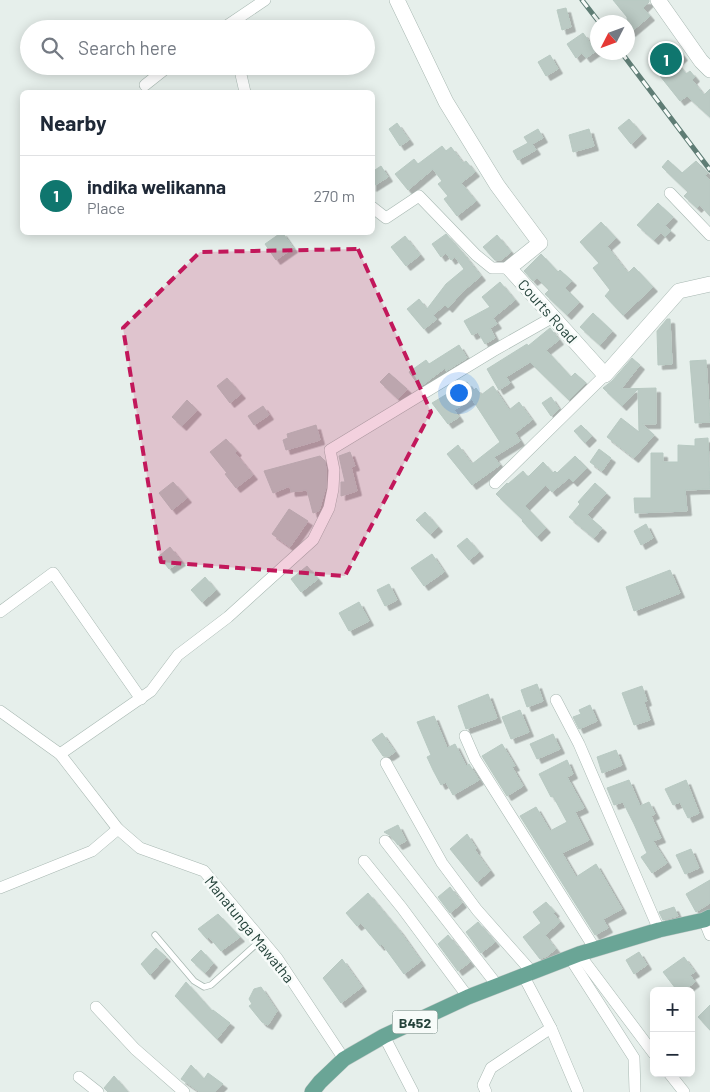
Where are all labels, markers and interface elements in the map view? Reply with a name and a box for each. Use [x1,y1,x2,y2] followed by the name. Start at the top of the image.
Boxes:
[590,15,635,60] north arrow
[20,20,375,75] search box
[38,34,66,62] icon: search
[78,36,177,59] text: Search here
[650,40,682,78] pin: 1
[40,110,106,135] text: Nearby
[87,175,226,198] text: indika welikanna
[53,186,59,205] text: 1
[313,186,355,205] text: 270 m
[87,198,125,217] text: Place
[515,275,581,347] street label: Courts Road
[446,380,472,406] your location
[201,872,299,986] street label: Manatunga Mawatha
[650,987,695,1077] map controls
[650,987,695,1032] button: +
[392,1010,438,1034] road number: B452
[650,1032,695,1077] button: −

